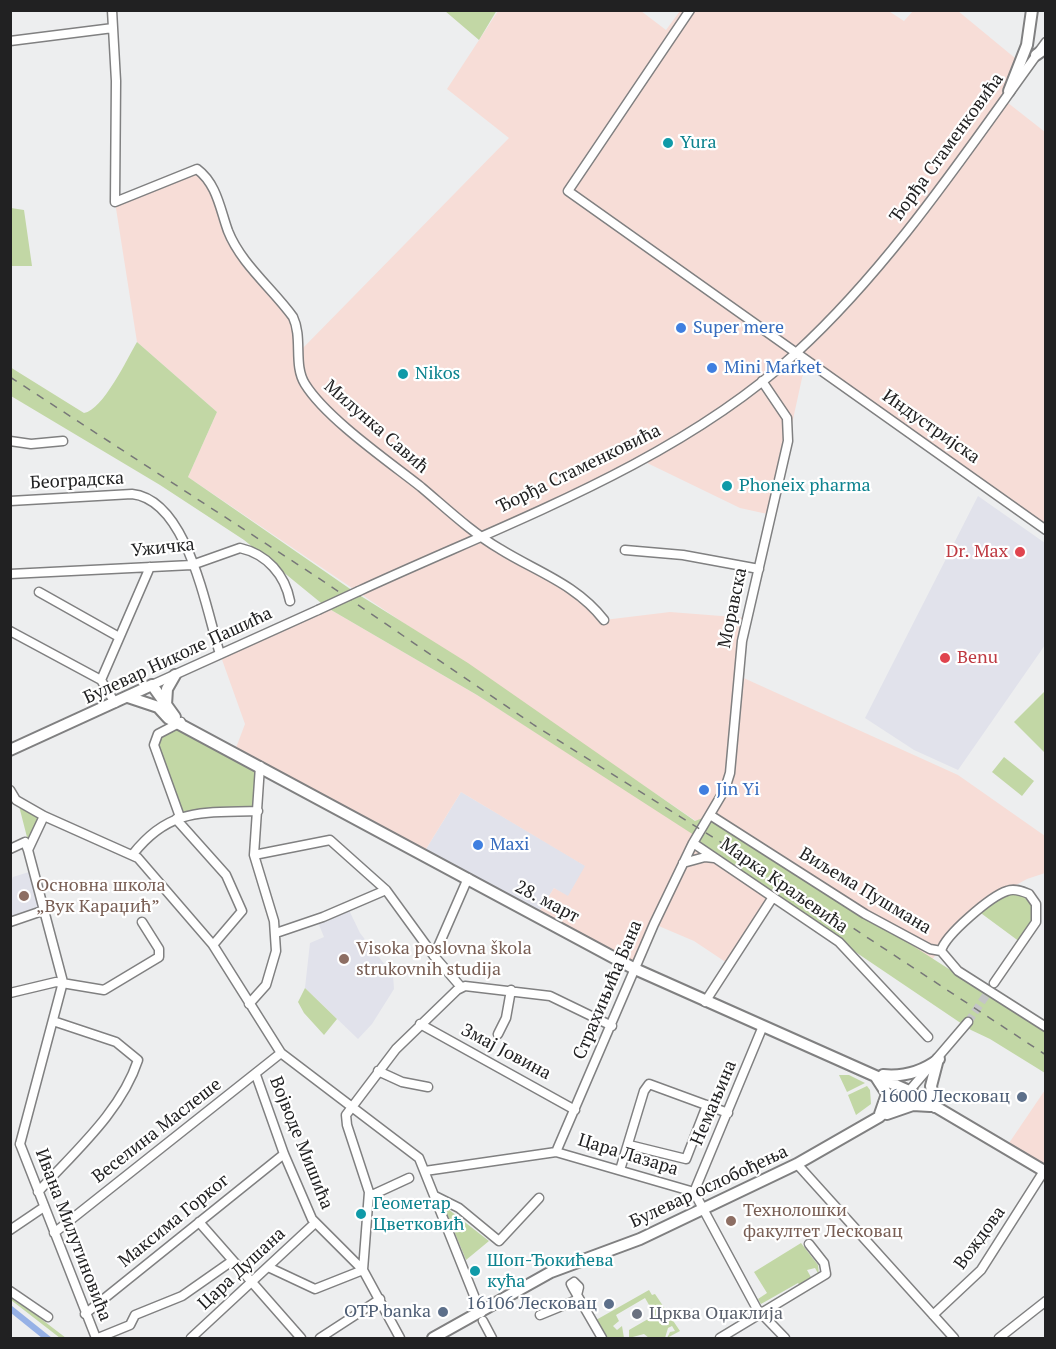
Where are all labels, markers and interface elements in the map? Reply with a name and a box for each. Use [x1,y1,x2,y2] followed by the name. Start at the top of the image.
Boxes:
[886,69,1008,227] street label: Ђорђа Стаменковића
[680,132,716,154] place label: Yura
[661,136,675,150] marker: Yura
[693,317,784,339] place label: Super mere
[674,321,688,335] marker: Super mere
[724,357,822,379] place label: Mini Market
[705,361,719,375] marker: Mini Market
[415,363,460,385] place label: Nikos
[396,367,410,381] marker: Nikos
[319,376,433,478] street label: Милунка Савић
[878,385,984,469] street label: Индустријска
[494,420,664,518] street label: Ђорђа Стаменковића
[29,468,125,494] street label: Београдска
[739,475,871,497] place label: Phoneix pharma
[720,479,734,493] marker: Phoneix pharma
[130,534,196,562] street label: Ужичка
[946,541,1008,563] place label: Dr. Max
[1013,545,1027,559] marker: Dr. Max
[714,566,752,650] street label: Моравска
[80,603,276,709] street label: Булевар Николе Пашића
[957,647,998,669] place label: Benu
[938,651,952,665] marker: Benu
[716,779,760,801] place label: Jin Yi
[697,783,711,797] marker: Jin Yi
[490,834,529,856] place label: Maxi
[716,834,852,938] street label: Марка Краљевића
[471,838,485,852] marker: Maxi
[795,843,935,939] street label: Виљема Пушмана
[36,875,166,918] place label: Основна школа „Вук Караџић”
[511,876,583,928] street label: 28. март
[17,889,31,903] marker: Основна школа „Вук Караџић”
[569,917,647,1063] street label: Страхињића Бана
[356,938,532,980] place label: Visoka poslovna škola strukovnih studija
[337,952,351,966] marker: Visoka poslovna škola strukovnih studija
[457,1019,555,1085] street label: Змај Јовина
[686,1057,742,1149] street label: Немањина
[265,1073,337,1213] street label: Војводе Мишића
[88,1074,226,1188] street label: Веселина Маслеше
[879,1086,1010,1108] place label: 16000 Лесковац
[1015,1090,1029,1104] marker: 16000 Лесковац
[575,1130,681,1180] street label: Цара Лазара
[627,1141,791,1233] street label: Булевар ослобођења
[30,1146,116,1324] street label: Ивана Милутиновића
[114,1170,234,1272] street label: Максима Горког
[373,1193,464,1236] place label: Геометар Цветковић
[743,1200,903,1242] place label: Технолошки факултет Лесковац
[950,1202,1010,1274] street label: Вождова
[354,1207,368,1221] marker: Геометар Цветковић
[724,1214,738,1228] marker: Технолошки факултет Лесковац
[194,1223,290,1315] street label: Цара Душана
[487,1250,614,1292] place label: Шоп-Ђокићева кућа
[468,1264,482,1278] marker: Шоп-Ђокићева кућа
[466,1293,597,1315] place label: 16106 Лесковац
[602,1297,616,1311] marker: 16106 Лесковац
[344,1301,431,1323] place label: OTP banka
[649,1303,783,1325] place label: Црква Оџаклија
[436,1305,450,1319] marker: OTP banka
[630,1307,644,1321] marker: Црква Оџаклија

